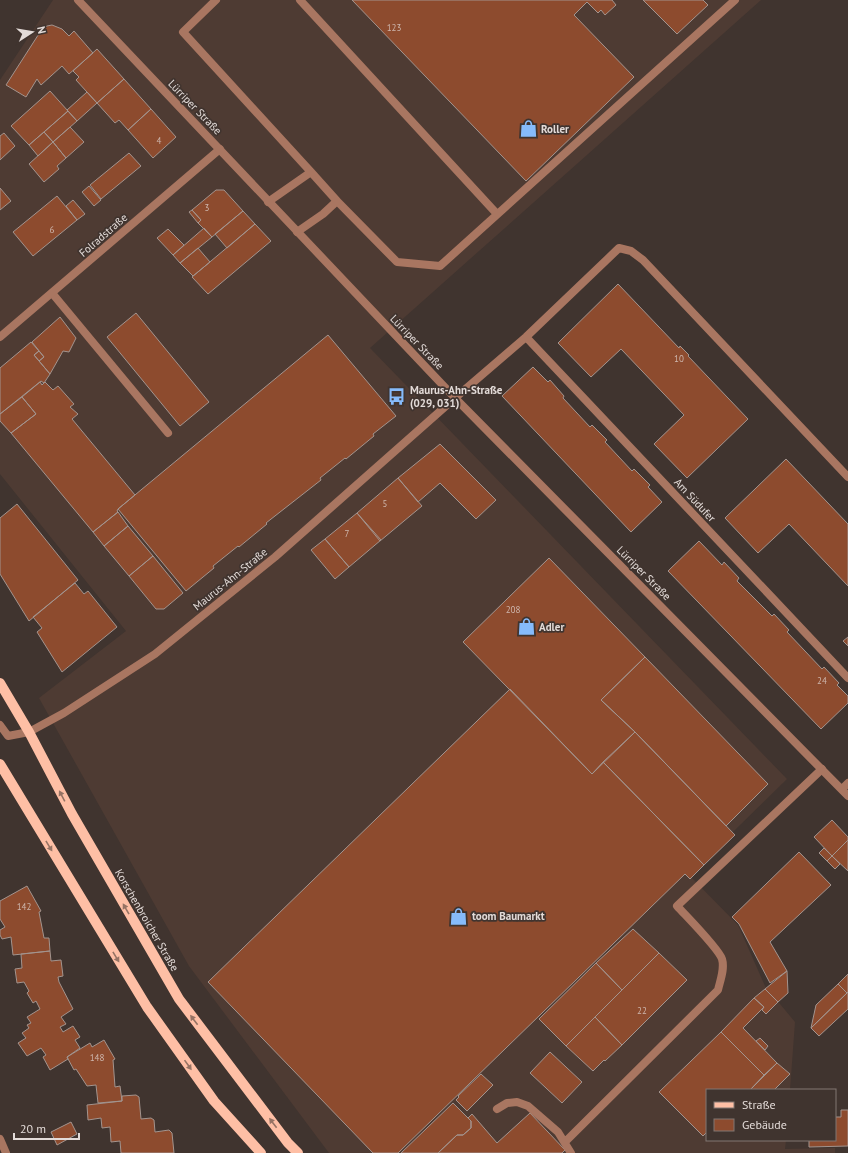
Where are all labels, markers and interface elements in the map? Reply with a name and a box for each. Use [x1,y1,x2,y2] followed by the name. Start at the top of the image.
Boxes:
[12,12,52,52] north arrow
[387,22,401,33] house number: 123
[34,25,49,35] text: N
[165,77,225,138] street label: Lürriper Straße
[518,119,538,139] shop icon: Roller
[541,122,569,136] place label: Roller
[157,135,162,146] house number: 4
[205,202,210,213] house number: 3
[76,210,130,260] street label: Folradstraße
[50,224,55,235] house number: 6
[387,312,447,373] street label: Lürriper Straße
[674,353,684,364] house number: 10
[410,383,503,410] place label: Maurus-Ahn-Straße (029, 031)
[387,386,407,406] bus stop icon: Maurus-Ahn-Straße (029, 031)
[671,475,719,525] street label: Am Südufer
[383,498,388,509] house number: 5
[345,528,350,539] house number: 7
[614,543,674,603] street label: Lürriper Straße
[190,544,270,613] street label: Maurus-Ahn-Straße
[506,604,520,615] house number: 208
[516,617,536,637] shop icon: Adler
[539,620,564,634] place label: Adler
[817,675,827,686] house number: 24
[59,790,65,802] one-way arrow
[45,840,52,852] one-way arrow
[112,866,182,974] street label: Korschenbroicher Straße
[17,901,31,912] house number: 142
[122,903,129,915] one-way arrow
[449,906,469,926] shop icon: toom Baumarkt
[472,909,545,923] place label: toom Baumarkt
[113,951,120,963] one-way arrow
[637,1005,647,1016] house number: 22
[190,1014,199,1025] one-way arrow
[90,1052,104,1063] house number: 148
[184,1060,192,1070] one-way arrow
[706,1089,836,1141] legend
[742,1097,776,1112] text: Straße
[14,1115,79,1141] scale bar
[742,1117,787,1132] text: Gebäude
[269,1118,277,1129] one-way arrow
[20,1121,46,1136] text: 20 m

